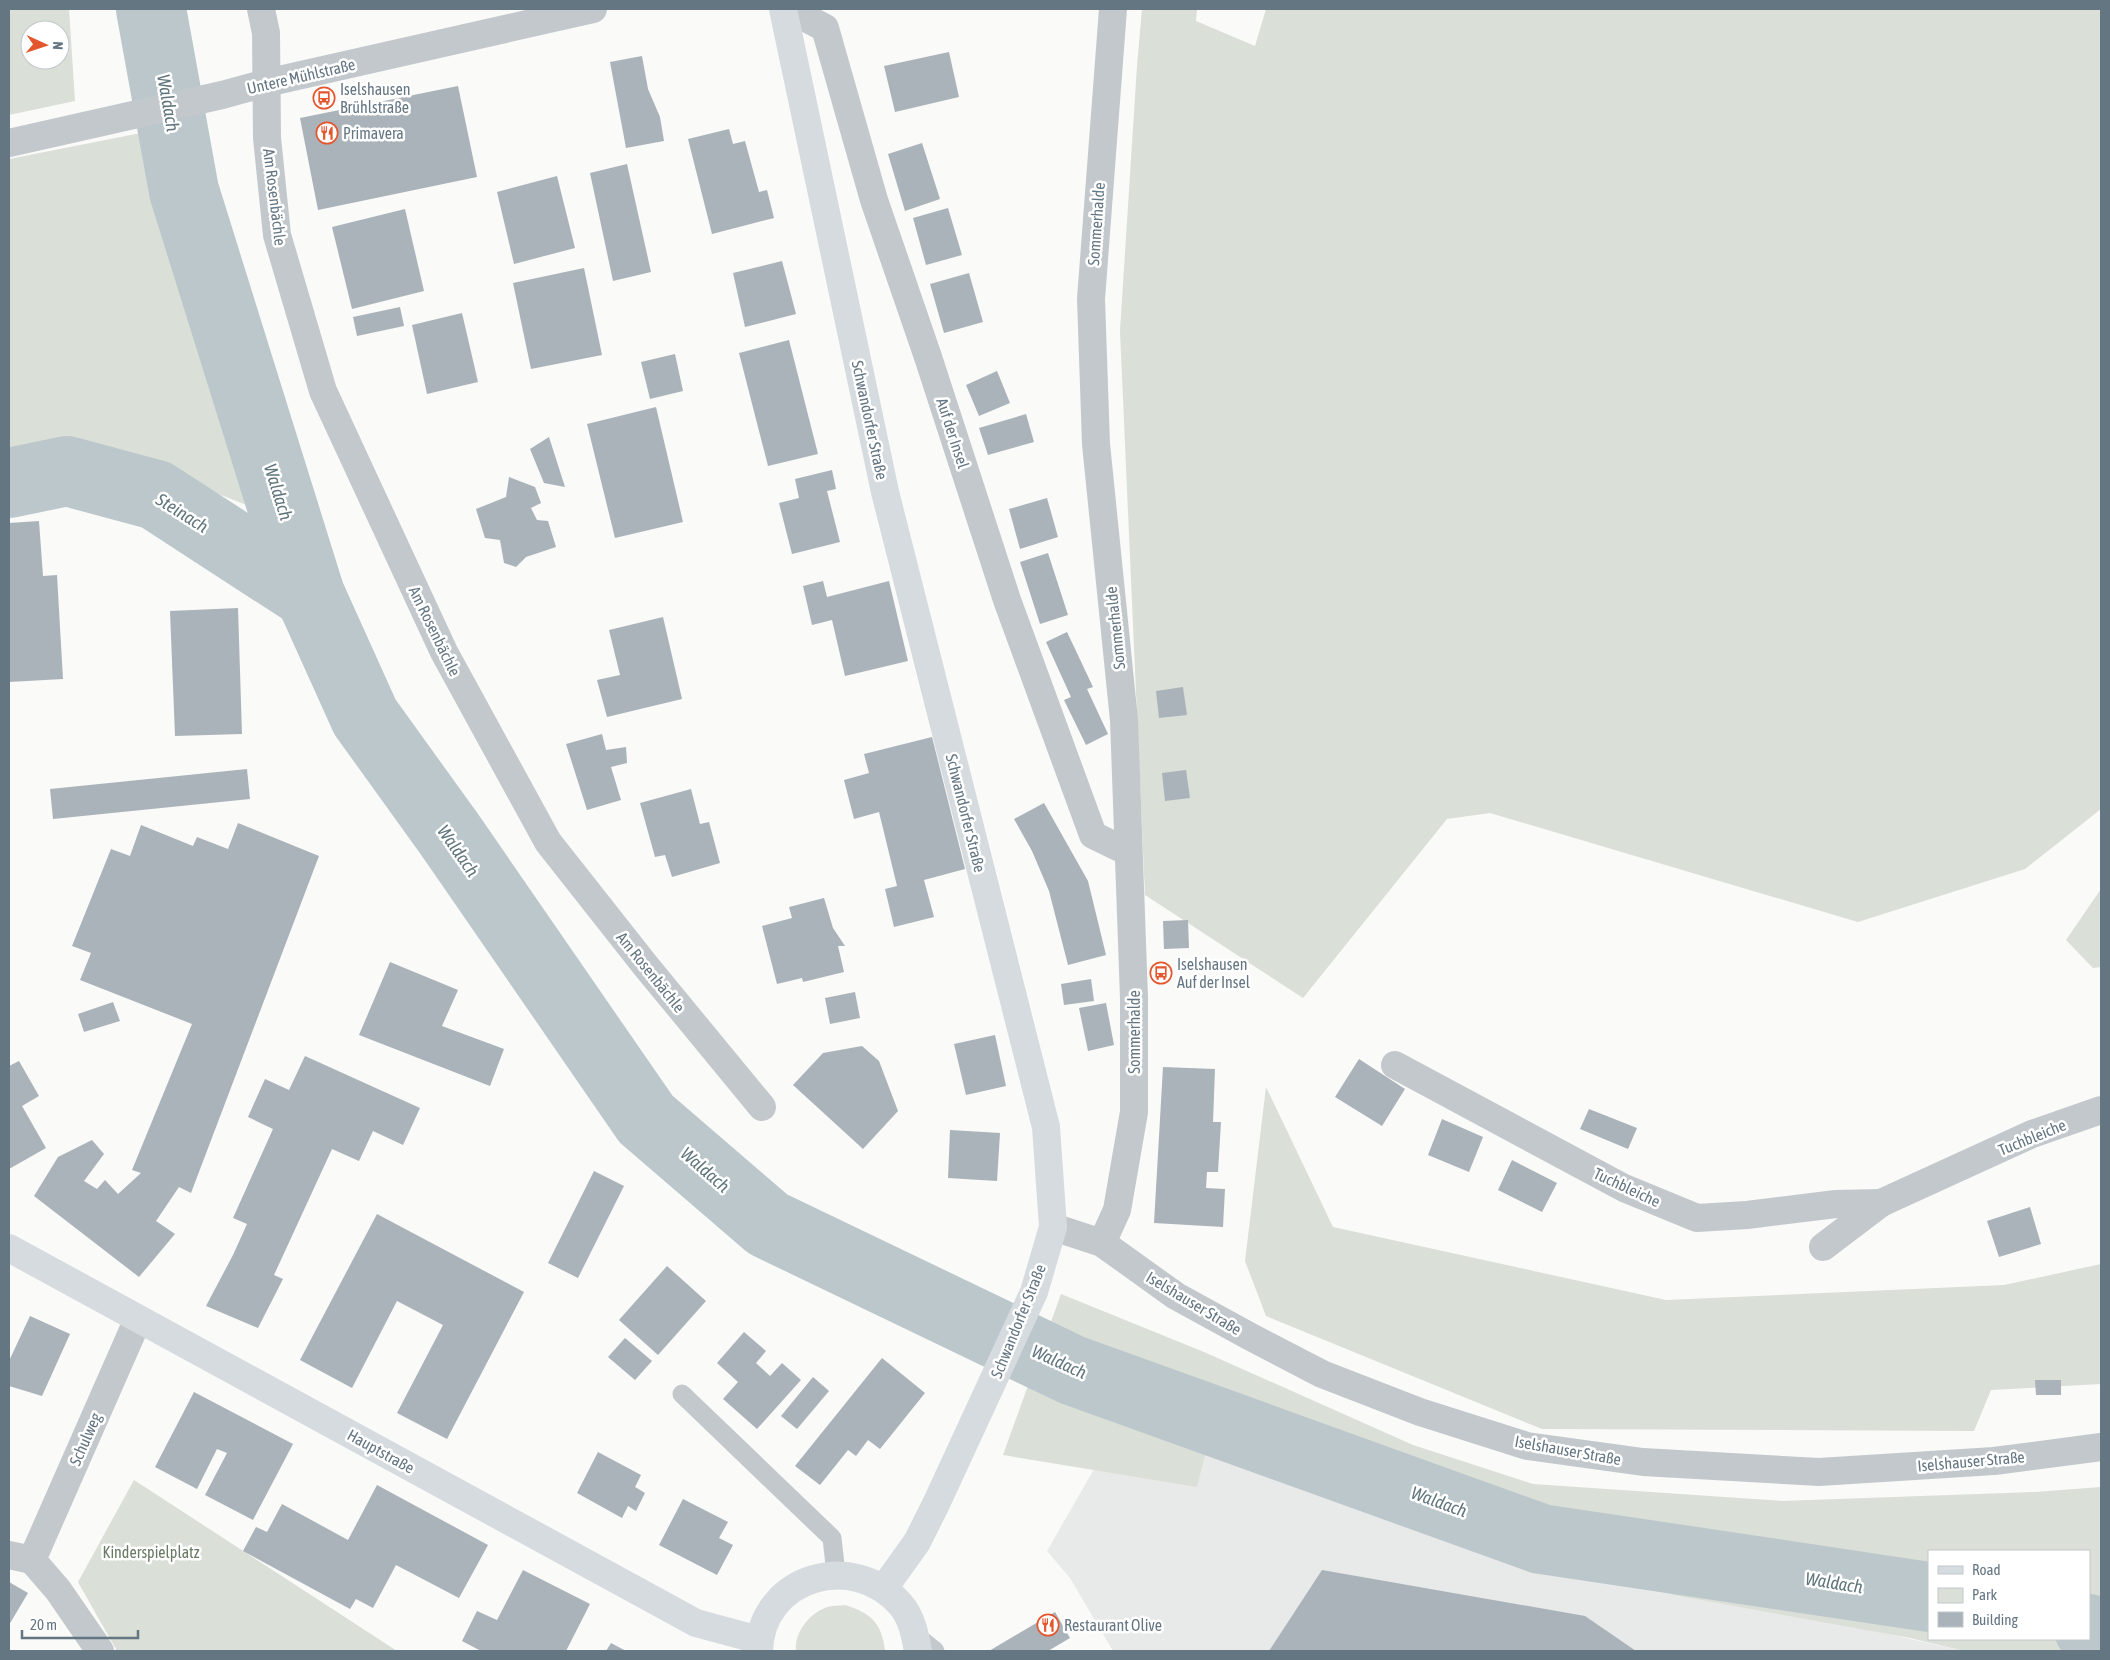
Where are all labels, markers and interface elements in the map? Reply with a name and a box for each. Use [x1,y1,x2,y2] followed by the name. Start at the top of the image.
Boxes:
[20,20,70,70] north arrow
[50,41,66,50] text: N
[245,55,357,97] street label: Untere Mühlstraße
[153,73,184,133] water label: Waldach
[340,80,410,116] place label: Iselshausen Brühlstraße
[312,86,336,110] bus stop icon: Iselshausen Brühlstraße
[315,121,339,145] restaurant icon: Primavera
[343,124,404,142] place label: Primavera
[260,147,290,247] street label: Am Rosenbächle
[1084,182,1108,266] street label: Sommerhalde
[849,359,891,481] street label: Schwandorfer Straße
[933,396,973,471] street label: Auf der Insel
[260,461,297,523] water label: Waldach
[152,488,212,537] water label: Steinach
[405,583,465,679] street label: Am Rosenbächle
[1102,586,1128,670] street label: Sommerhalde
[943,752,989,874] street label: Schwandorfer Straße
[433,821,484,881] water label: Waldach
[613,928,689,1016] street label: Am Rosenbächle
[1177,955,1251,991] place label: Iselshausen Auf der Insel
[1149,961,1173,985] bus stop icon: Iselshausen Auf der Insel
[1125,990,1143,1074] street label: Sommerhalde
[1996,1115,2068,1159] street label: Tuchbleiche
[677,1143,734,1197] water label: Waldach
[1591,1164,1663,1210] street label: Tuchbleiche
[987,1261,1049,1381] street label: Schwandorfer Straße
[1143,1268,1245,1338] street label: Iselshauser Straße
[1029,1340,1090,1383] water label: Waldach
[65,1410,106,1469] street label: Schulweg
[344,1425,418,1478] street label: Hauptstraße
[1513,1432,1623,1468] street label: Iselshauser Straße
[1917,1447,2025,1475] street label: Iselshauser Straße
[1408,1482,1470,1521] water label: Waldach
[103,1543,200,1562] park label: Kinderspielplatz
[1928,1550,2090,1640] legend
[1972,1561,2001,1578] text: Road
[1804,1568,1864,1597] water label: Waldach
[1972,1586,1997,1603] text: Park
[22,1608,139,1640] scale bar
[1972,1611,2018,1628] text: Building
[1036,1613,1060,1637] restaurant icon: Restaurant Olive
[30,1616,57,1633] text: 20 m
[1064,1616,1162,1634] place label: Restaurant Olive

